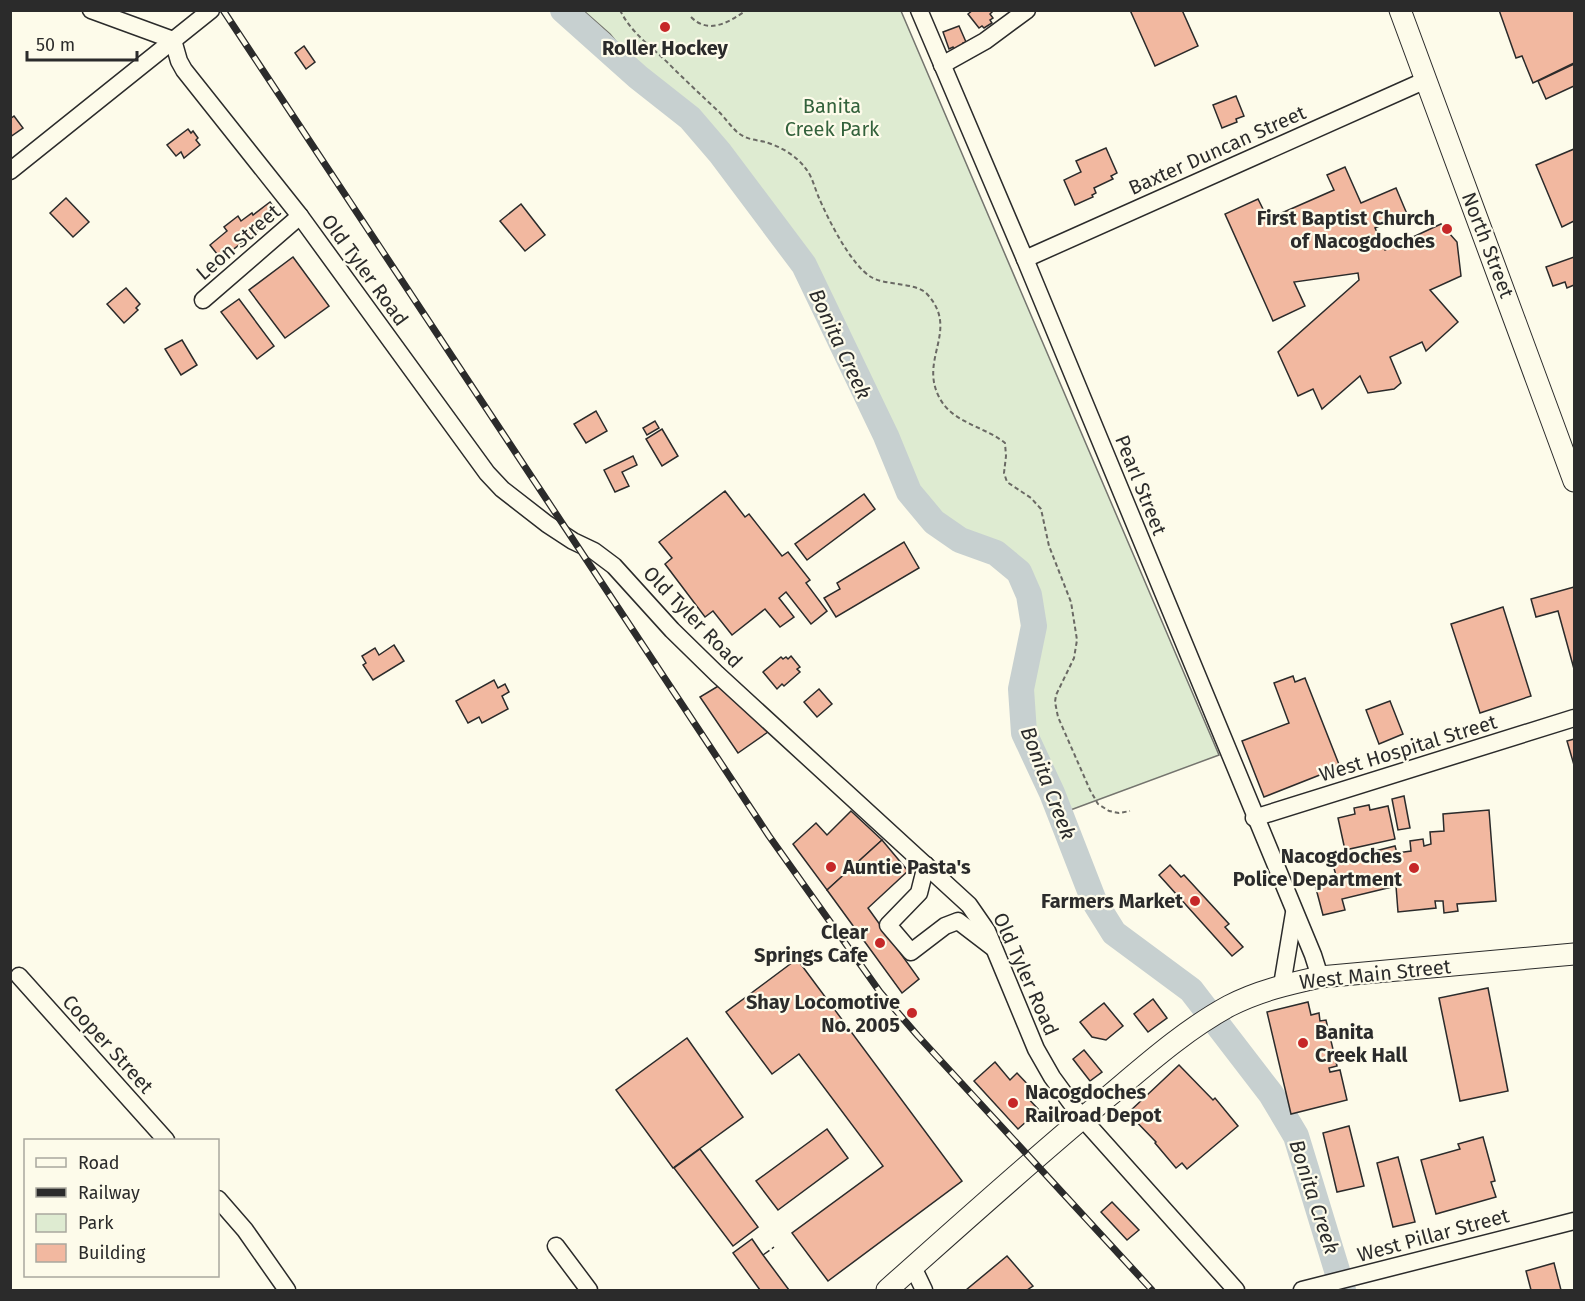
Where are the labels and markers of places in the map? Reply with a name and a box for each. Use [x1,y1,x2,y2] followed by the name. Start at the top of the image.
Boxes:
[658,20,672,34] marker: Roller Hockey
[602,36,729,60] place label: Roller Hockey
[1257,206,1435,253] place label: First Baptist Church of Nacogdoches
[1440,222,1454,236] marker: First Baptist Church of Nacogdoches
[1233,844,1402,891] place label: Nacogdoches Police Department
[842,855,971,879] place label: Auntie Pasta's
[824,860,838,874] marker: Auntie Pasta's
[1407,861,1421,875] marker: Nacogdoches Police Department
[1041,889,1183,913] place label: Farmers Market
[1188,894,1202,908] marker: Farmers Market
[754,920,869,967] place label: Clear Springs Cafe
[873,936,887,950] marker: Clear Springs Cafe
[746,990,900,1037] place label: Shay Locomotive No. 2005
[905,1006,919,1020] marker: Shay Locomotive No. 2005
[1315,1020,1408,1067] place label: Banita Creek Hall
[1296,1036,1310,1050] marker: Banita Creek Hall
[1025,1080,1162,1127] place label: Nacogdoches Railroad Depot
[1006,1096,1020,1110] marker: Nacogdoches Railroad Depot

